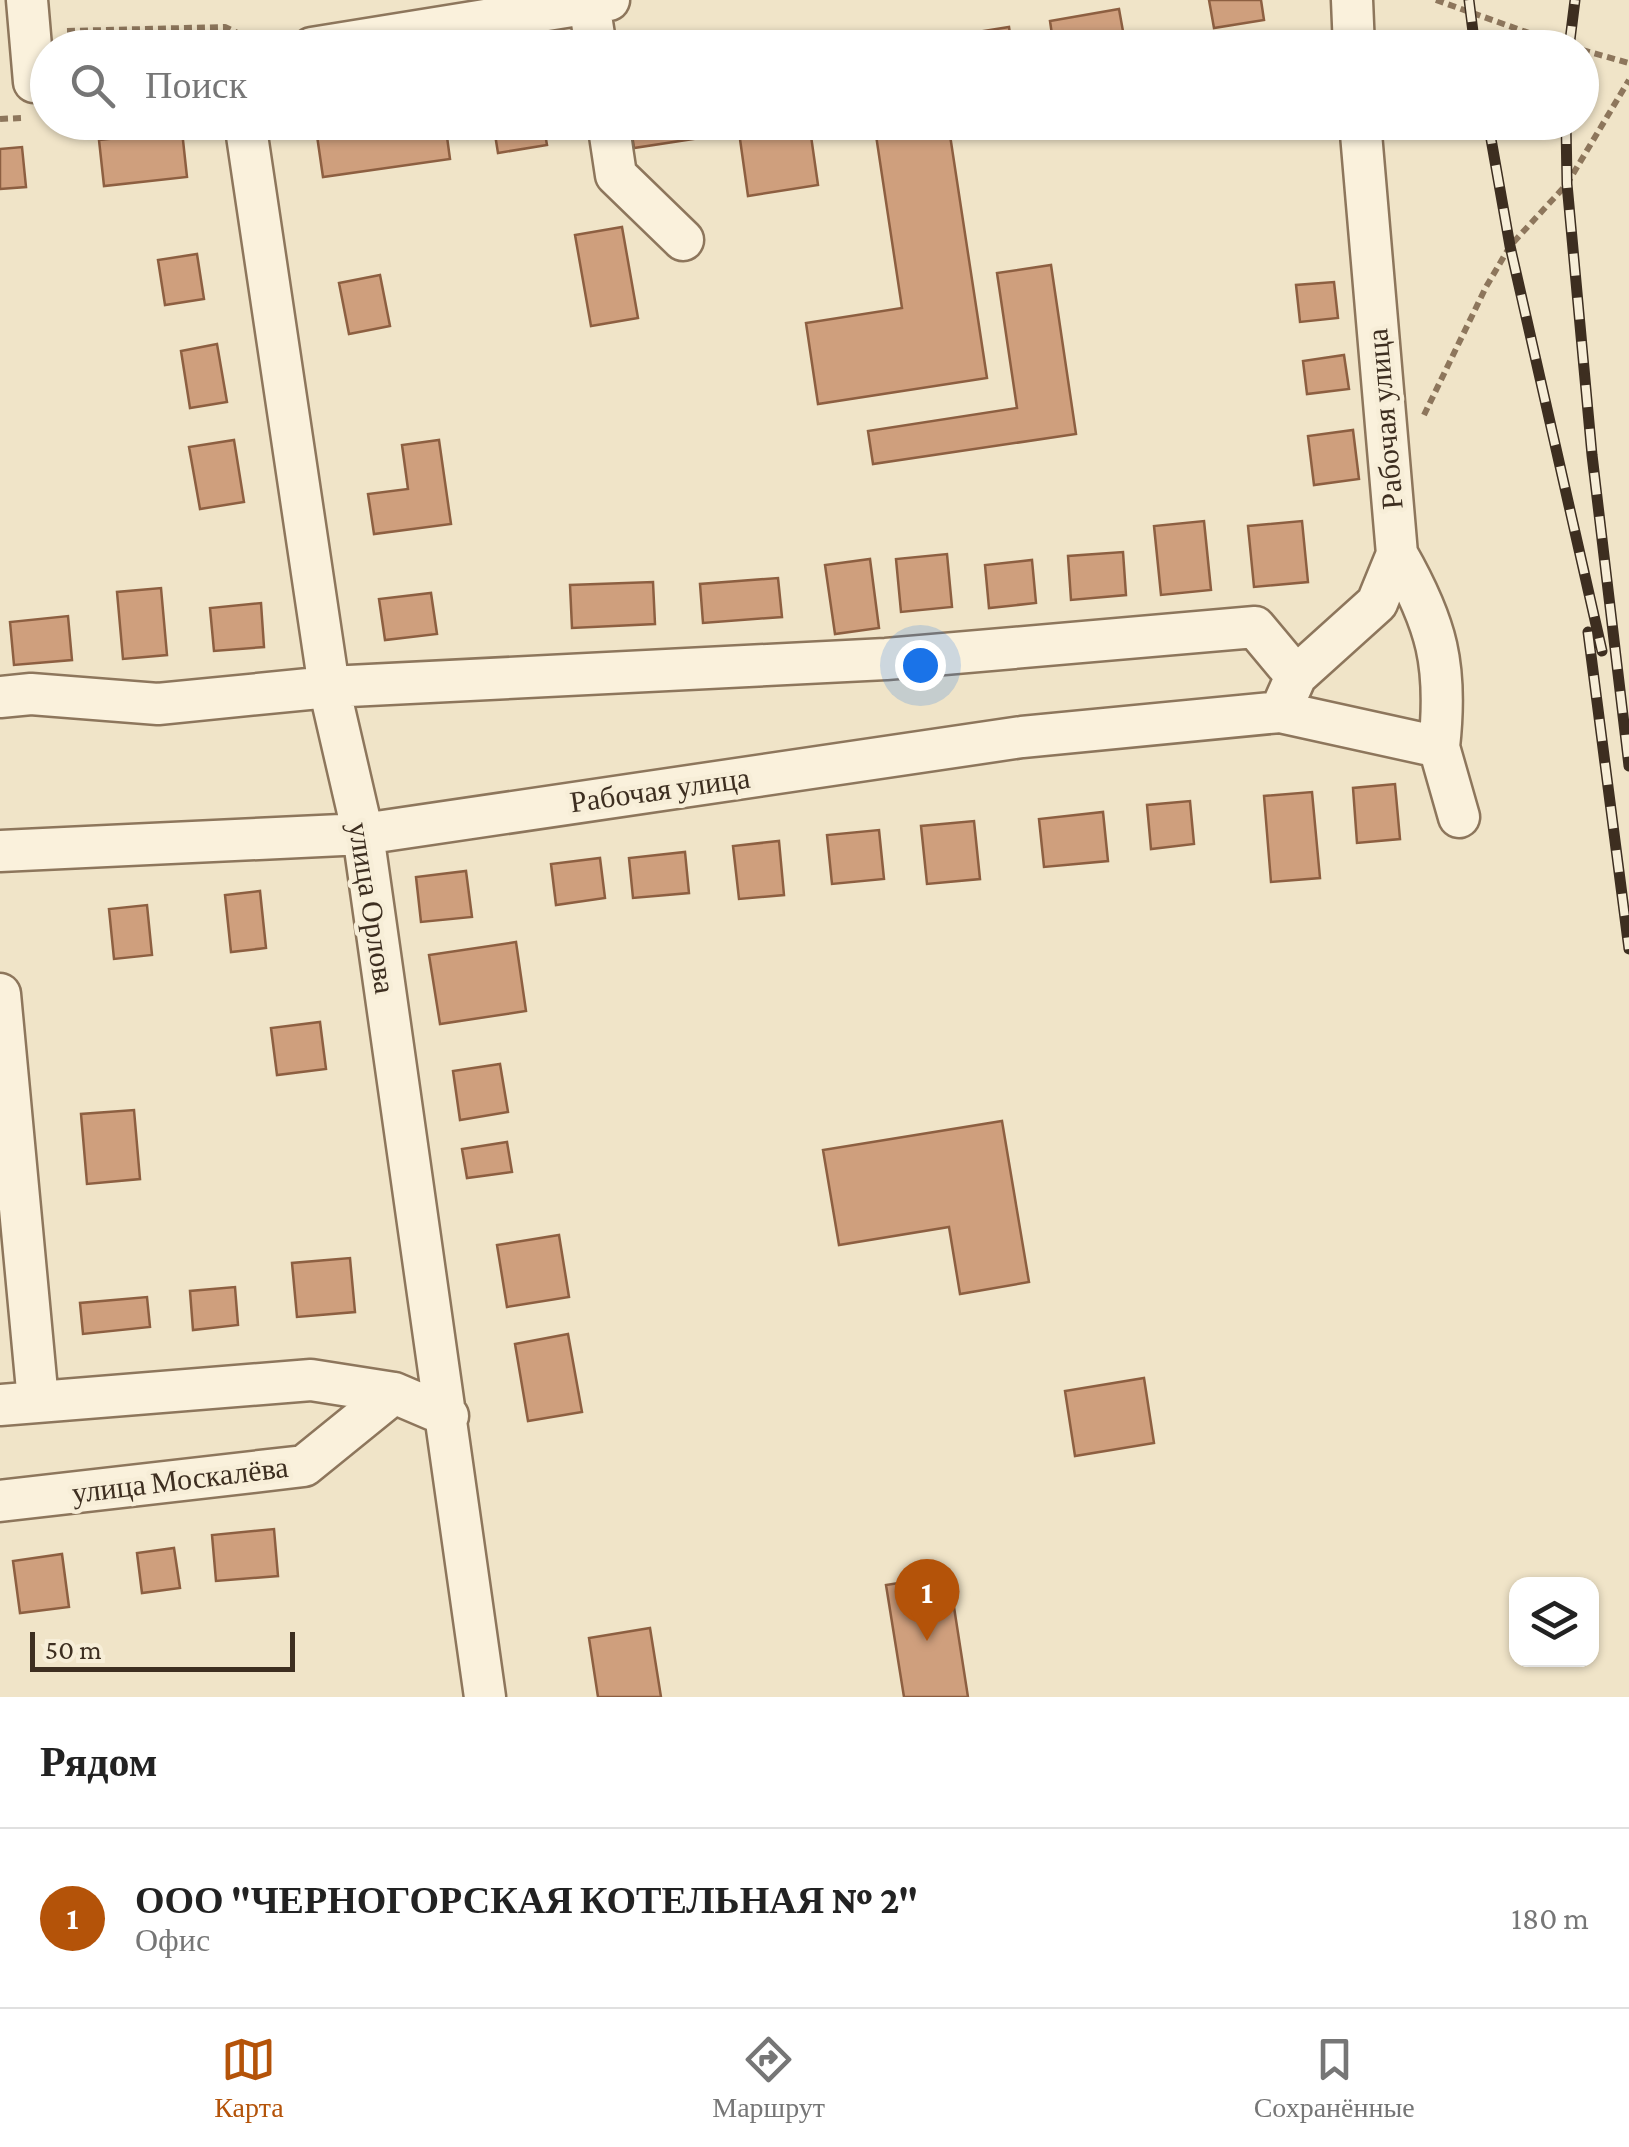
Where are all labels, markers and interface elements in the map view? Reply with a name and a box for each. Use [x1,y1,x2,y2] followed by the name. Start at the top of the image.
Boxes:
[30,30,1599,140] search box
[65,58,120,113] icon: search
[145,64,247,106] text: Поиск
[1360,327,1409,511] street label: Рабочая улица
[895,640,946,691] your location
[568,761,752,818] street label: Рабочая улица
[343,820,402,996] street label: улица Орлова
[70,1450,290,1509] street label: улица Москалёва
[894,1558,960,1641] pin: 1
[1509,1577,1599,1667] map controls
[1509,1577,1599,1667] button: layers
[30,1627,295,1672] scale bar
[45,1634,102,1665] text: 50 m
[40,1738,157,1785] text: Рядом
[135,1879,918,1921] text: ООО "ЧЕРНОГОРСКАЯ КОТЕЛЬНАЯ № 2"
[67,1900,78,1936] text: 1
[1511,1900,1589,1936] text: 180 m
[135,1922,210,1958] text: Офис
[214,2032,284,2124] tab: Карта
[712,2032,825,2124] tab: Маршрут
[1254,2032,1415,2124] tab: Сохранённые

